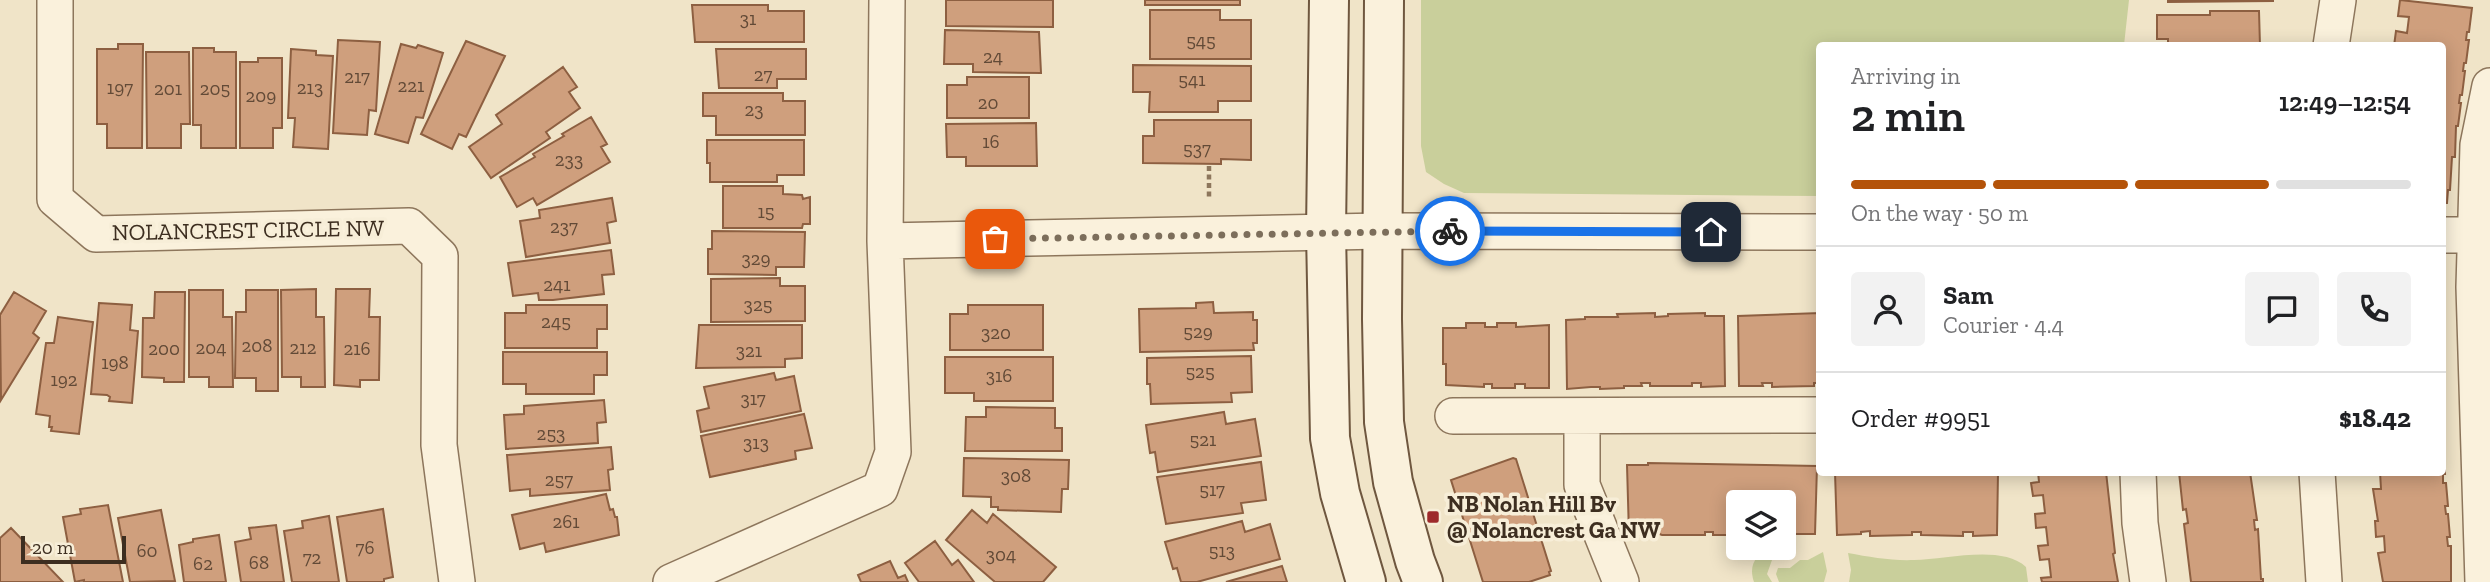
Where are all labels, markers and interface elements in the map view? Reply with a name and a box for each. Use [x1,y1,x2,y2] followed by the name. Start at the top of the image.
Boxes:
[740,7,756,30] house number: 31
[1186,29,1216,52] house number: 545
[983,45,1003,68] house number: 24
[1851,62,1960,90] text: Arriving in
[754,63,772,86] house number: 27
[344,65,370,88] house number: 217
[1178,68,1206,91] house number: 541
[398,74,424,97] house number: 221
[107,76,133,99] house number: 197
[297,76,323,99] house number: 213
[154,77,182,100] house number: 201
[200,77,230,100] house number: 205
[246,84,276,107] house number: 209
[2279,86,2411,118] text: 12:49–12:54
[1851,88,1965,143] text: 2 min
[978,91,998,114] house number: 20
[744,98,764,121] house number: 23
[982,130,1000,153] house number: 16
[1183,137,1211,160] house number: 537
[555,148,583,171] house number: 233
[1415,196,1485,266] courier
[1851,199,2028,227] text: On the way · 50 m
[757,200,775,223] house number: 15
[1681,202,1741,262] pin
[965,209,1025,269] pin
[1431,212,1469,250] icon: bike
[1692,213,1730,251] icon: home
[112,214,385,246] street label: NOLANCREST CIRCLE NW
[550,215,578,238] house number: 237
[976,220,1014,258] icon: bag
[741,247,771,270] house number: 329
[1851,272,1925,346] button: person
[2245,272,2319,346] button: chat
[2337,272,2411,346] button: phone
[543,273,571,296] house number: 241
[1943,279,1993,311] text: Sam
[744,293,772,316] house number: 325
[541,310,571,333] house number: 245
[1943,311,2064,339] text: Courier · 4.4
[1183,320,1213,343] house number: 529
[981,321,1011,344] house number: 320
[242,334,272,357] house number: 208
[196,336,226,359] house number: 204
[290,336,316,359] house number: 212
[148,337,180,360] house number: 200
[343,337,371,360] house number: 216
[736,339,762,362] house number: 321
[101,351,129,374] house number: 198
[1185,360,1215,383] house number: 525
[986,364,1012,387] house number: 316
[50,368,78,391] house number: 192
[740,387,766,410] house number: 317
[1851,402,1990,434] text: Order #9951
[2339,402,2411,434] text: $18.42
[537,422,565,445] house number: 253
[1190,428,1216,451] house number: 521
[743,431,769,454] house number: 313
[1001,464,1031,487] house number: 308
[545,468,573,491] house number: 257
[1199,478,1225,501] house number: 517
[1447,490,1661,544] place label: NB Nolan Hill Bv @ Nolancrest Ga NW
[1726,490,1796,560] map controls
[1726,490,1796,560] button: layers
[1425,509,1441,525] marker: NB Nolan Hill Bv @ Nolancrest Ga NW
[552,510,580,533] house number: 261
[21,533,126,565] scale bar
[32,536,73,559] text: 20 m
[355,536,375,559] house number: 76
[136,539,158,562] house number: 60
[1209,539,1235,562] house number: 513
[986,543,1016,566] house number: 304
[303,546,321,569] house number: 72
[249,551,269,574] house number: 68
[193,552,213,575] house number: 62

